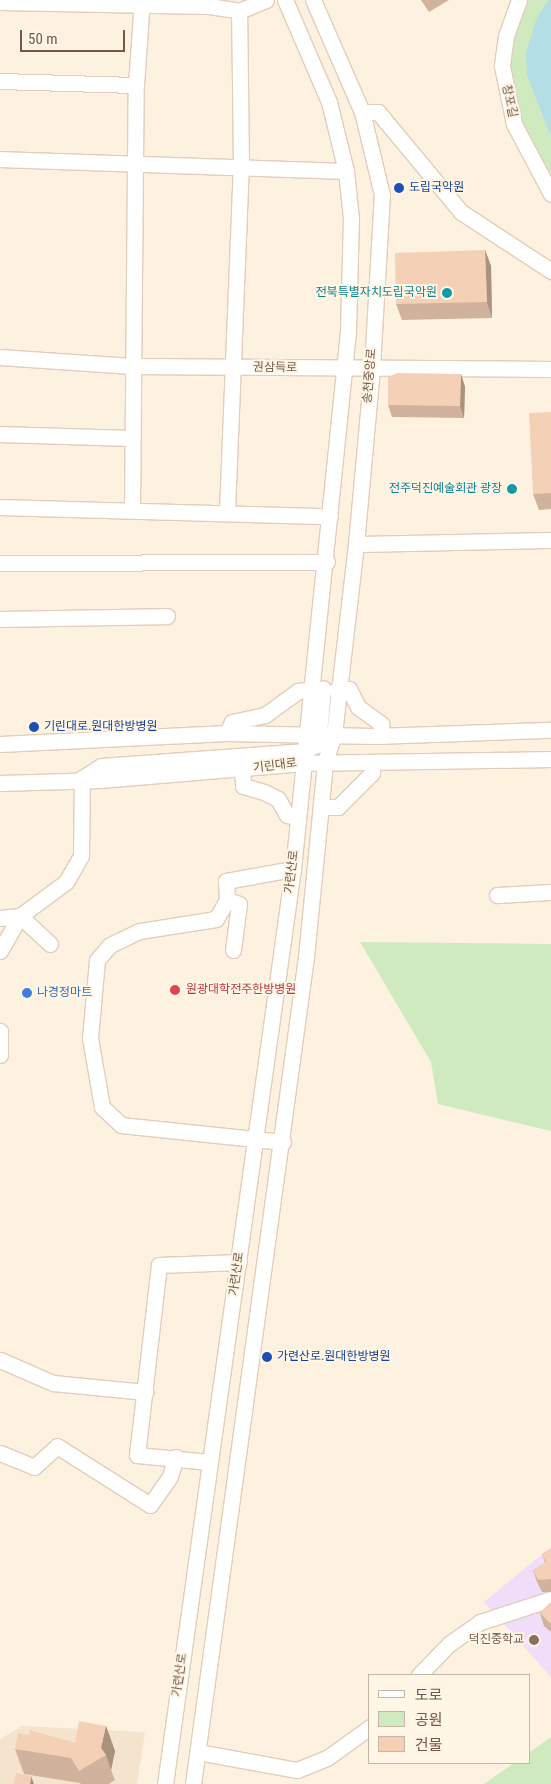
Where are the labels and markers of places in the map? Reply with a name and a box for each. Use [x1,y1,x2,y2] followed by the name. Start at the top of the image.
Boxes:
[409,181,464,195] place label: 도립국악원
[393,182,405,194] marker: 도립국악원
[316,286,437,300] place label: 전북특별자치도립국악원
[441,287,453,299] marker: 전북특별자치도립국악원
[389,482,502,496] place label: 전주덕진예술회관 광장
[506,483,518,495] marker: 전주덕진예술회관 광장
[44,720,158,734] place label: 기린대로.원대한방병원
[28,721,40,733] marker: 기린대로.원대한방병원
[168,983,182,997] marker: 원광대학전주한방병원
[186,983,296,997] place label: 원광대학전주한방병원
[37,986,92,1000] place label: 나경정마트
[21,987,33,999] marker: 나경정마트
[277,1350,391,1364] place label: 가련산로.원대한방병원
[261,1351,273,1363] marker: 가련산로.원대한방병원
[469,1633,524,1647] place label: 덕진중학교
[528,1634,540,1646] marker: 덕진중학교

